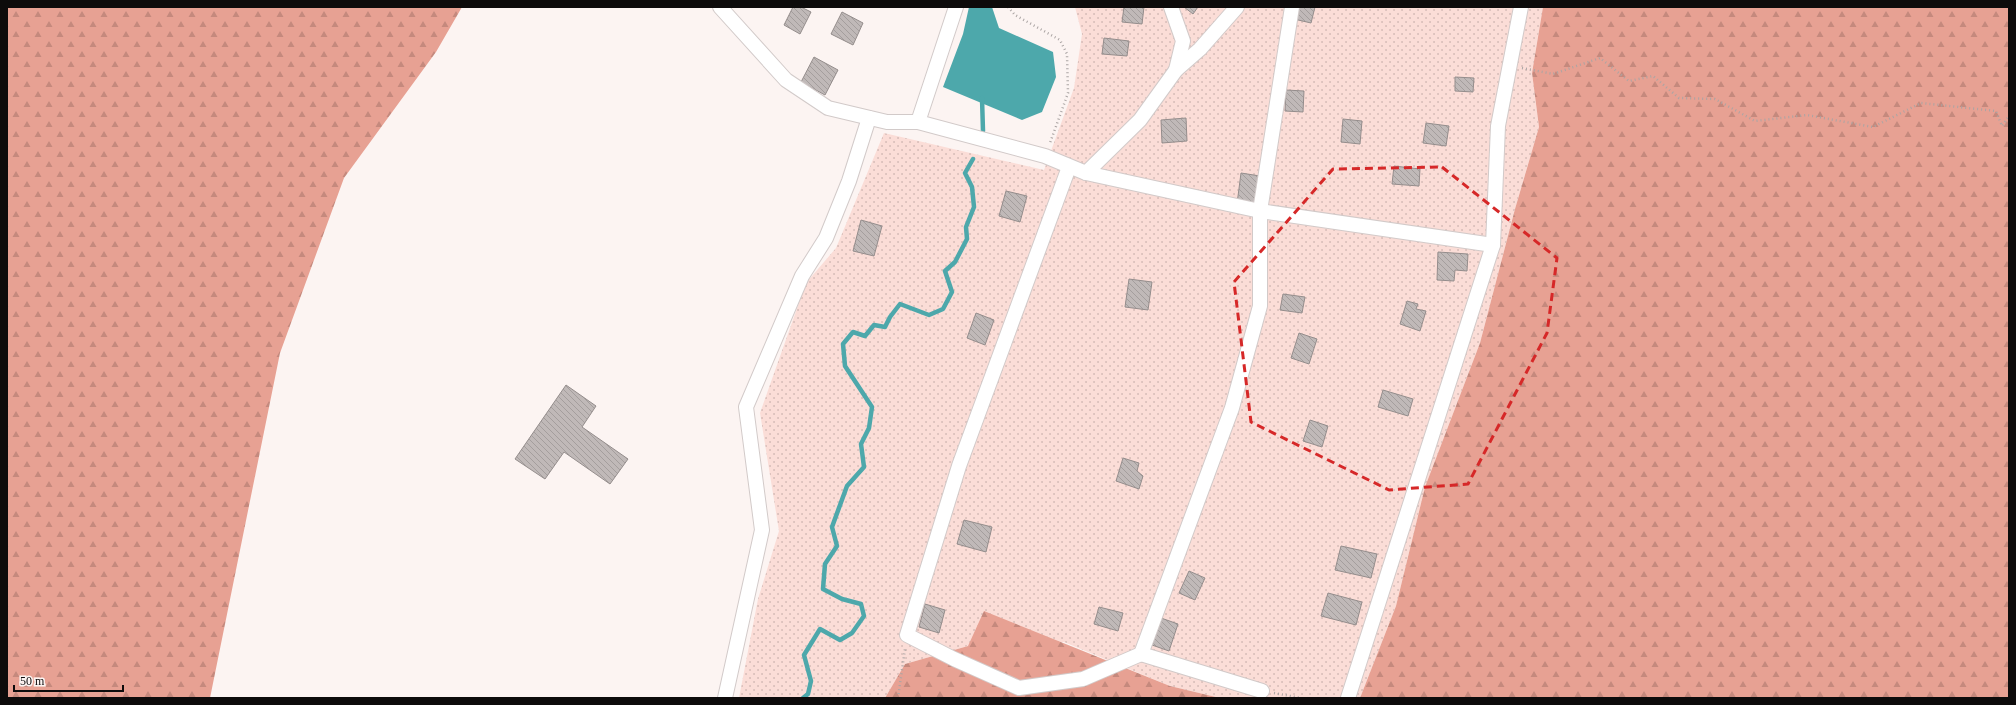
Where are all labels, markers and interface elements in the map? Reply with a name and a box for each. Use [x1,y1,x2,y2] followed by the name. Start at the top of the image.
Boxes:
[14,667,123,693] scale bar
[20,674,45,688] text: 50 m

